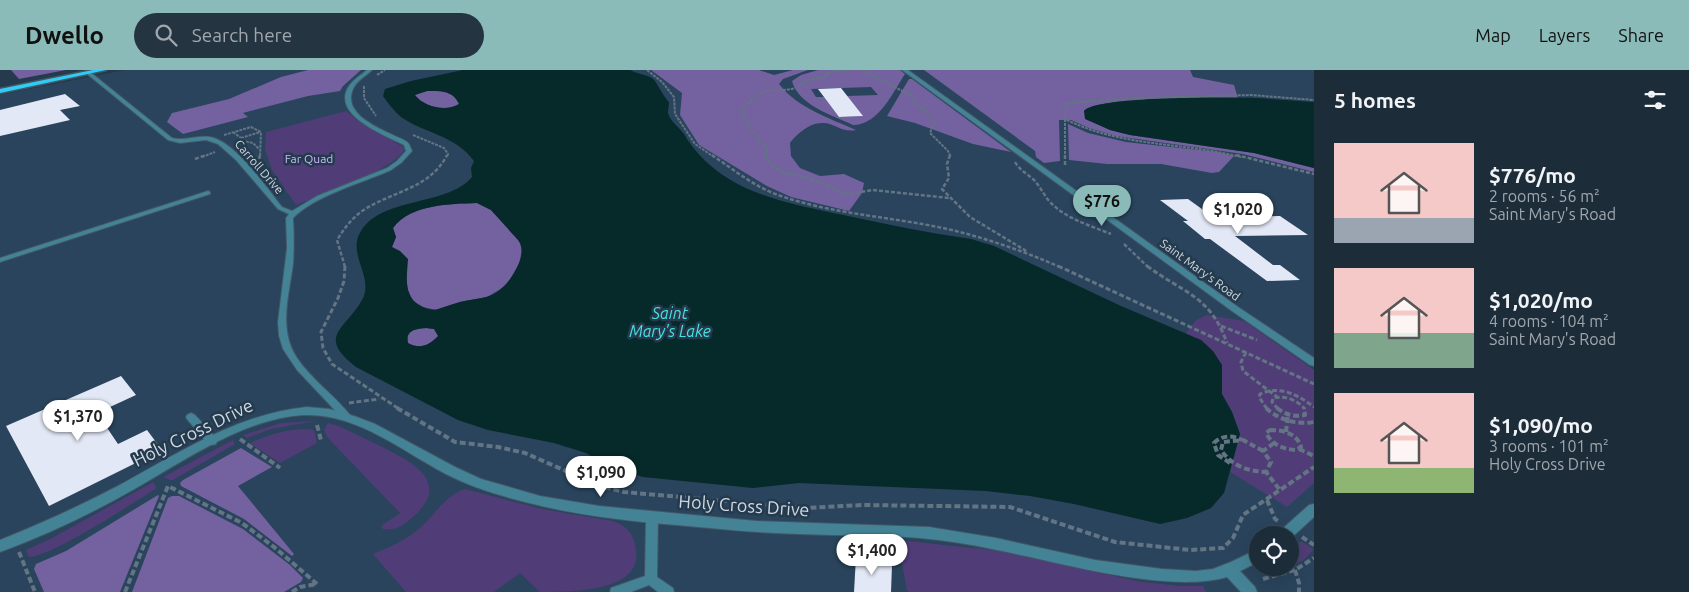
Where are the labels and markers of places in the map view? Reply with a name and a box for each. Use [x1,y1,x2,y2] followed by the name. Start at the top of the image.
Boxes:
[1072,184,1132,227] pin: $776
[1197,192,1279,235] pin: $1,020
[37,400,119,442] pin: $1,370
[560,456,642,498] pin: $1,090
[831,534,913,576] pin: $1,400

